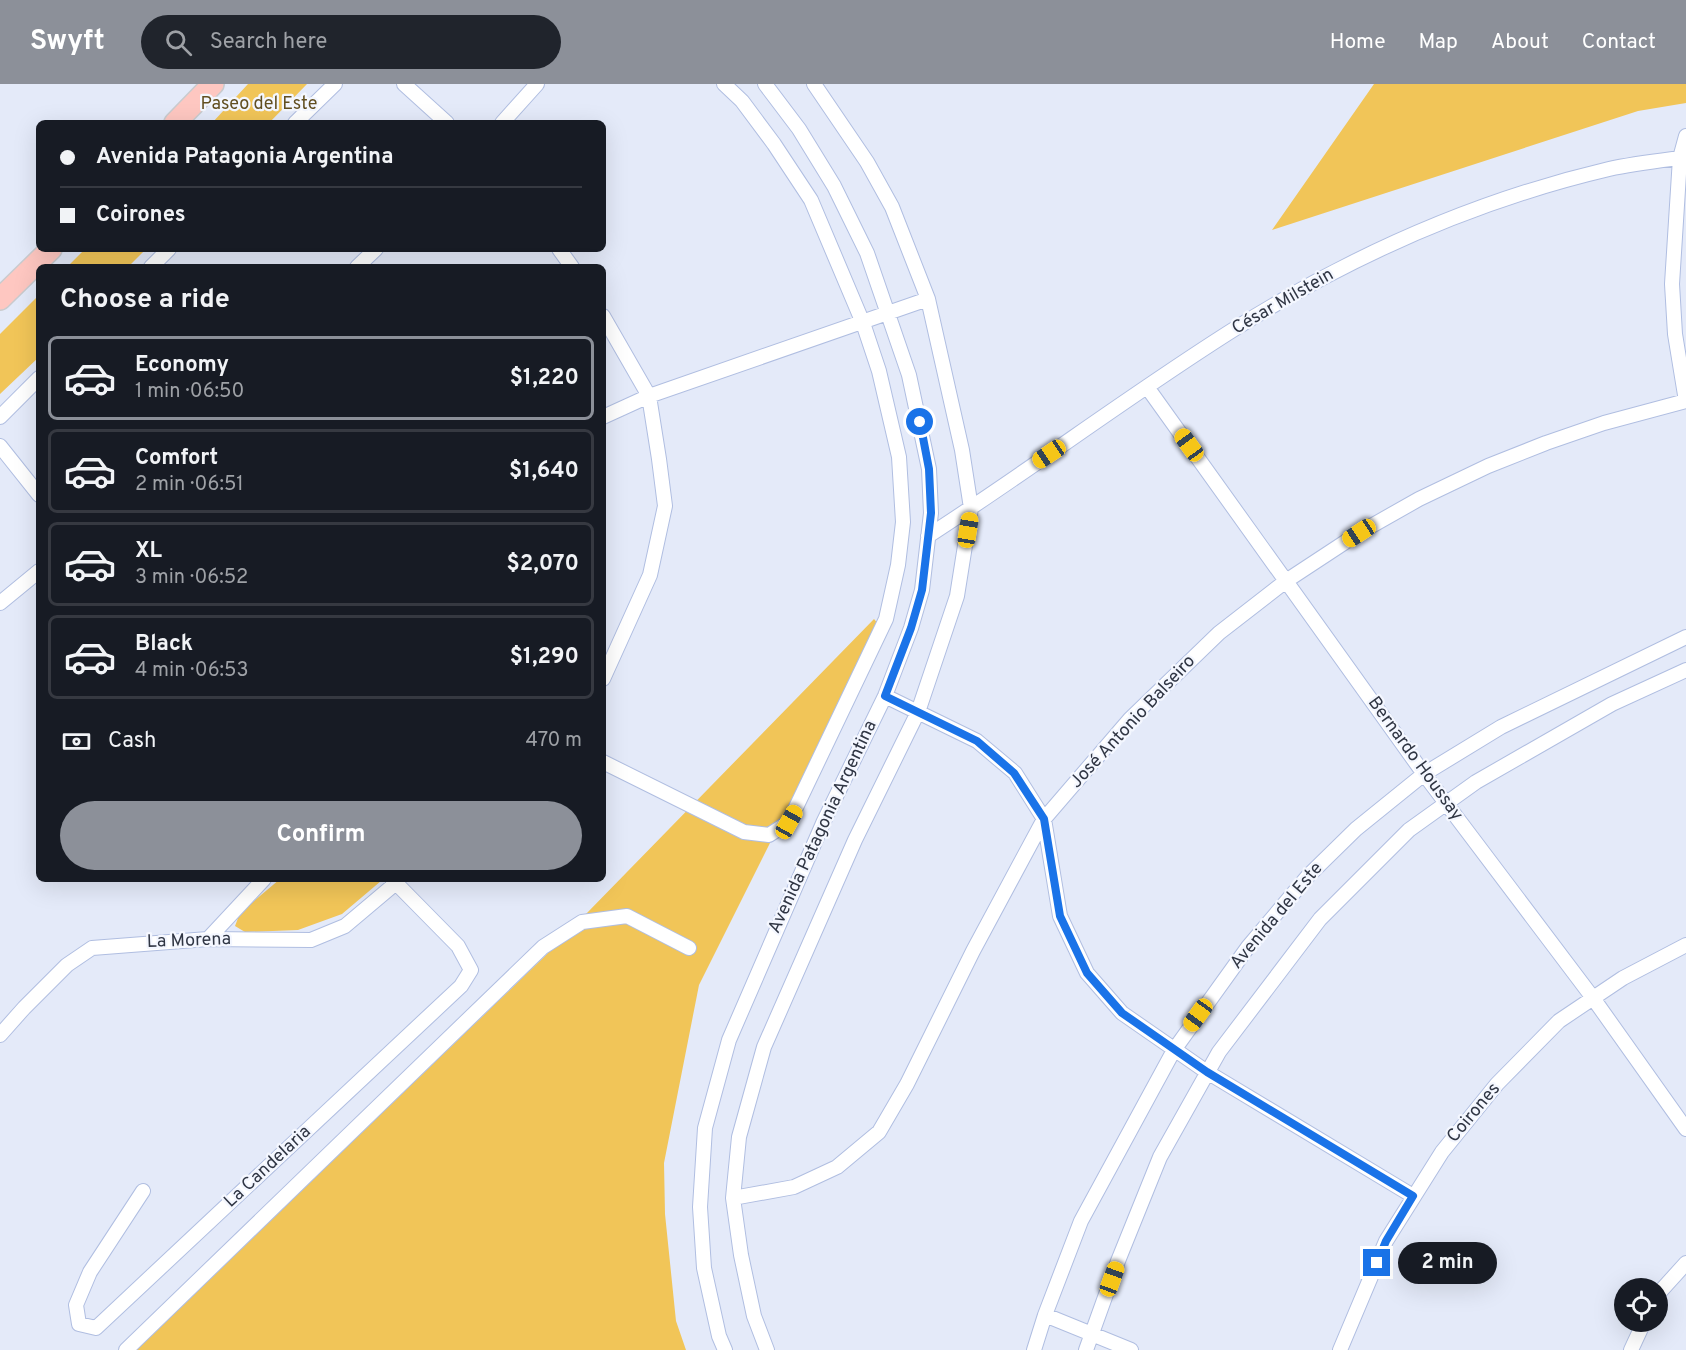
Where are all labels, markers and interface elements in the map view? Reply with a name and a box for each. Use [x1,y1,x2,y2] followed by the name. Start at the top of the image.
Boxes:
[141,15,561,69] search box
[30,24,105,60] text: Swyft
[162,26,195,59] icon: search
[210,29,327,56] text: Search here
[1330,29,1386,56] text: Home
[1419,29,1458,56] text: Map
[1491,29,1549,56] text: About
[1582,29,1656,56] text: Contact
[201,93,317,116] park label: Paseo del Este
[96,144,393,171] text: Avenida Patagonia Argentina
[96,202,186,229] text: Coirones
[1228,264,1338,340] street label: César Milstein
[60,283,230,317] text: Choose a ride
[63,351,117,405] icon: car
[135,352,229,379] text: Economy
[510,365,579,392] text: $1,220
[135,379,244,405] text: 1 min · 06:50
[906,408,933,435] route start
[1171,425,1207,465] car
[1029,436,1069,472] car
[63,444,117,498] icon: car
[135,445,218,472] text: Comfort
[509,458,579,485] text: $1,640
[135,472,244,498] text: 2 min · 06:51
[956,511,980,549] car
[1339,516,1379,550] car
[63,537,117,591] icon: car
[135,538,162,565] text: XL
[506,551,579,578] text: $2,070
[135,565,248,591] text: 3 min · 06:52
[63,630,117,684] icon: car
[135,631,193,658] text: Black
[510,644,579,671] text: $1,290
[1065,651,1201,793] street label: José Antonio Balseiro
[135,658,249,684] text: 4 min · 06:53
[1362,692,1468,826] street label: Bernardo Houssay
[763,717,883,937] street label: Avenida Patagonia Argentina
[60,725,93,758] icon: cash
[108,728,157,755] text: Cash
[525,728,582,754] text: 470 m
[60,801,582,870] button: Confirm
[772,802,806,842] car
[1226,858,1328,974] street label: Avenida del Este
[146,928,232,954] street label: La Morena
[1180,995,1216,1035] car
[1442,1078,1506,1148] street label: Coirones
[220,1121,316,1213] street label: La Candelaria
[1398,1242,1497,1284] callout: 2 min
[1363,1249,1390,1276] route end
[1421,1250,1474,1276] text: 2 min
[1097,1259,1127,1299] car
[1614,1278,1668,1332] map controls
[1614,1278,1668,1332] button: locate

